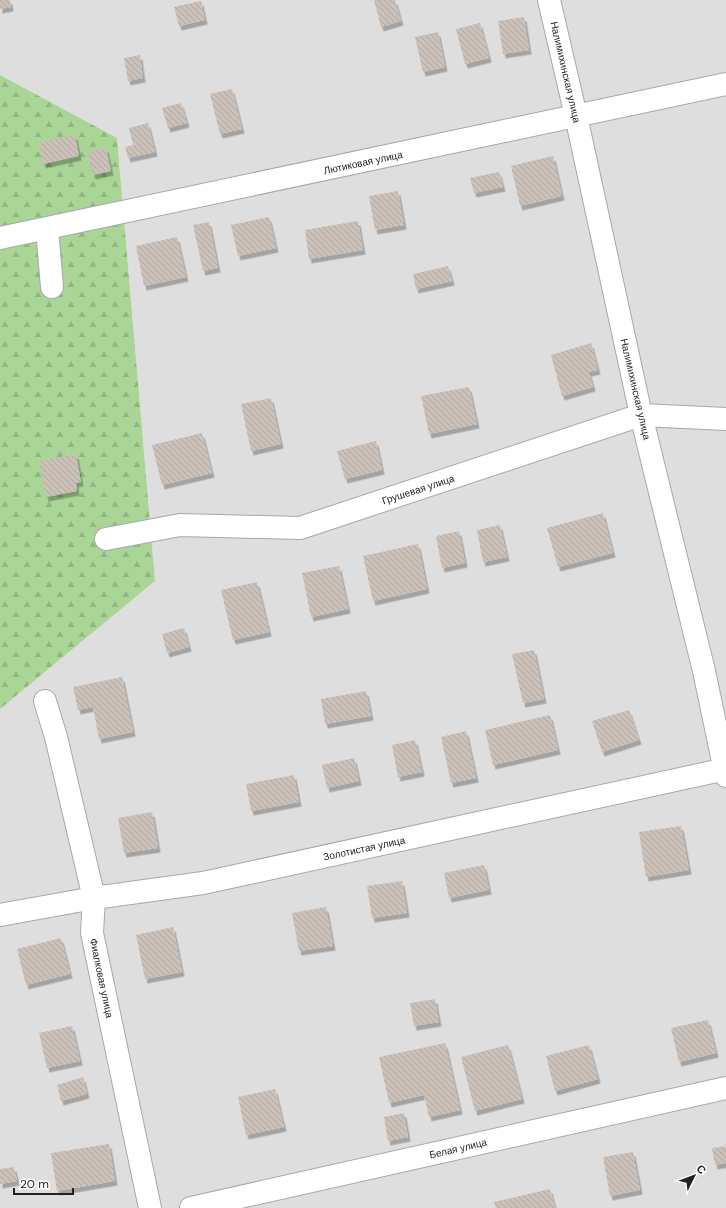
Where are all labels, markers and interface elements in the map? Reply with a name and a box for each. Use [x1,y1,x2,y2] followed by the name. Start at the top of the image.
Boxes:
[548,20,584,124] street label: Налимихинская улица
[322,148,404,177] street label: Лютиковая улица
[618,337,654,441] street label: Налимихинская улица
[380,472,456,507] street label: Грушевая улица
[322,833,407,864] street label: Золотистая улица
[87,937,116,1019] street label: Фиалковая улица
[428,1135,489,1161] street label: Белая улица
[674,1156,714,1196] north arrow
[694,1162,709,1177] text: С
[14,1170,73,1196] scale bar
[20,1176,49,1192] text: 20 m

